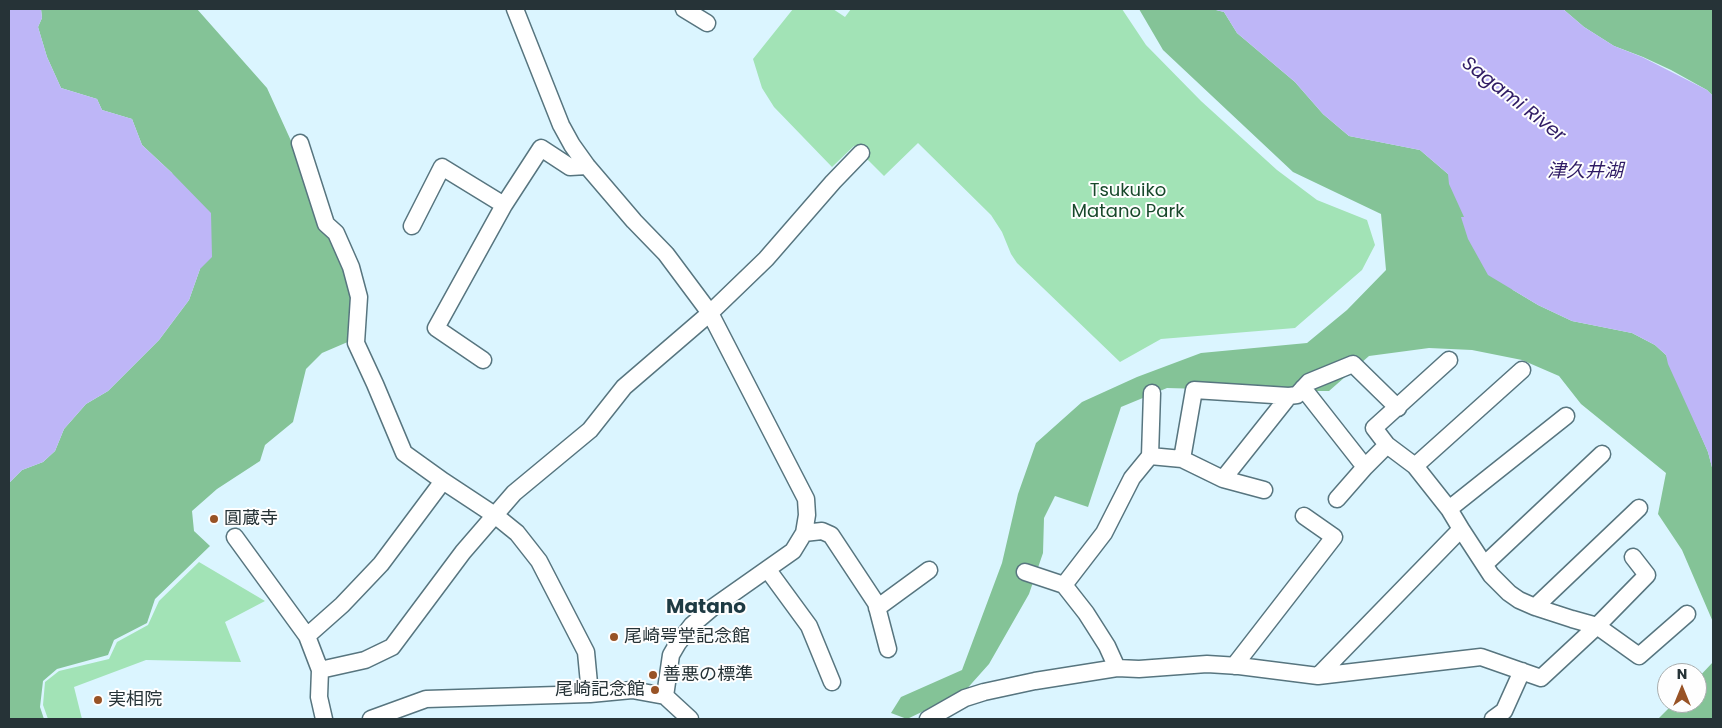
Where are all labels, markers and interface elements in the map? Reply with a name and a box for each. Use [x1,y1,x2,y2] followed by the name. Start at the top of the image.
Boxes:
[1457,52,1569,148] water label: Sagami River
[1547,161,1623,183] water label: 津久井湖
[1072,180,1184,222] park label: Tsukuiko Matano Park
[224,508,278,530] place label: 圓蔵寺
[208,513,220,525] marker: 圓蔵寺
[666,596,746,620] district label: Matano
[624,626,750,648] place label: 尾崎咢堂記念館
[608,631,620,643] marker: 尾崎咢堂記念館
[1657,663,1707,713] north arrow
[663,664,753,686] place label: 善悪の標準
[1677,664,1687,684] text: N
[647,669,659,681] marker: 善悪の標準
[555,679,645,701] place label: 尾崎記念館
[649,684,661,696] marker: 尾崎記念館
[108,689,162,711] place label: 実相院
[92,694,104,706] marker: 実相院

